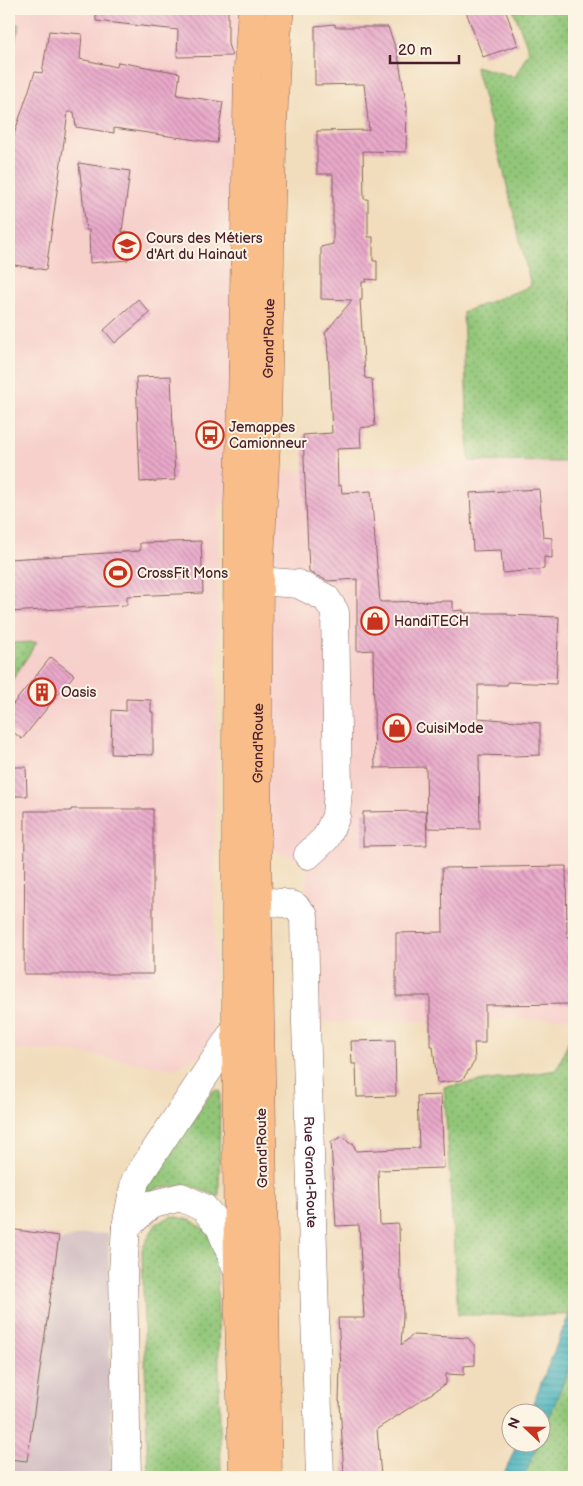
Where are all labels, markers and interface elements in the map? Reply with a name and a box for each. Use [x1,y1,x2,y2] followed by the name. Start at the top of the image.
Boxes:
[390,32,459,64] scale bar
[398,41,432,60] text: 20 m
[146,230,263,263] place label: Cours des Métiers d'Art du Hainaut
[112,231,142,261] school or university icon: Cours des Métiers d'Art du Hainaut
[259,298,278,379] street label: Grand'Route
[229,419,308,452] place label: Jemappes Camionneur
[195,420,225,450] bus stop icon: Jemappes Camionneur
[103,558,133,588] sports icon: CrossFit Mons
[137,565,228,582] place label: CrossFit Mons
[360,606,390,636] shop icon: HandiTECH
[394,613,469,630] place label: HandiTECH
[27,677,57,707] building icon: Oasis
[61,684,97,701] place label: Oasis
[249,703,267,783] street label: Grand'Route
[382,713,412,743] shop icon: CuisiMode
[416,720,484,737] place label: CuisiMode
[253,1108,271,1188] street label: Grand'Route
[300,1116,321,1228] street label: Rue Grand-Route
[500,1404,550,1454] north arrow
[505,1415,524,1431] text: N

